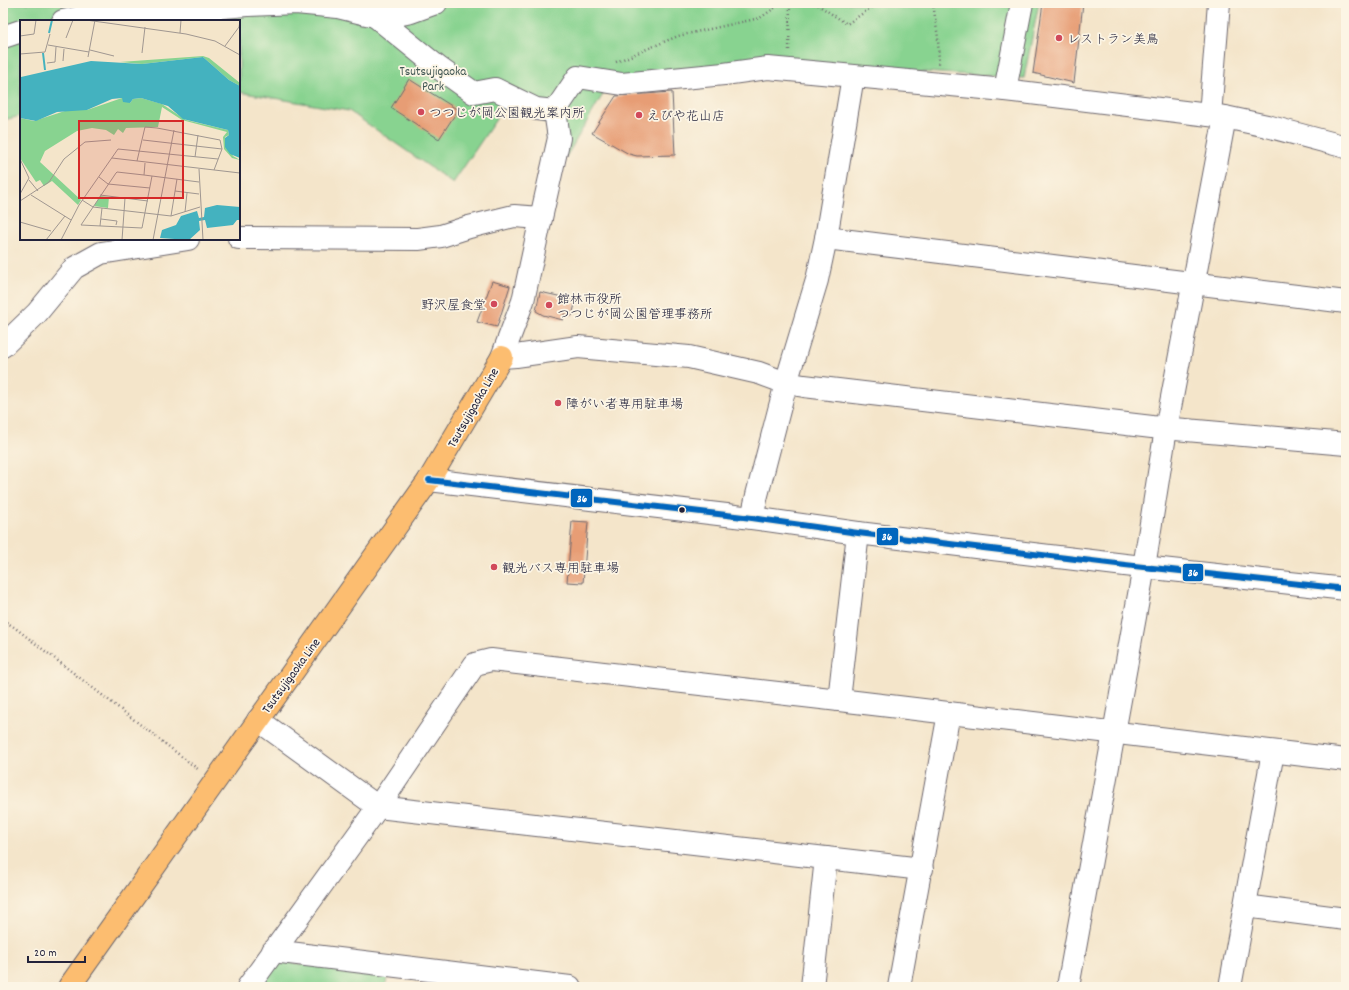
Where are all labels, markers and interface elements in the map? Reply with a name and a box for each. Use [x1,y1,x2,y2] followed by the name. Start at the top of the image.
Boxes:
[20,20,240,240] inset map
[1067,31,1159,50] place label: レストラン美鳥
[1054,33,1064,43] marker: レストラン美鳥
[400,63,467,97] park label: Tsutsujigaoka Park
[429,105,585,124] place label: つつじが岡公園観光案内所
[416,107,426,117] marker: つつじが岡公園観光案内所
[647,108,725,127] place label: えびや花山店
[634,110,644,120] marker: えびや花山店
[557,291,713,325] place label: 館林市役所 つつじが岡公園管理事務所
[421,297,486,316] place label: 野沢屋食堂
[489,299,499,309] marker: 野沢屋食堂
[544,300,554,310] marker: 館林市役所 つつじが岡公園管理事務所
[444,365,505,452] street label: Tsutsujigaoka Line
[566,396,683,415] place label: 障がい者専用駐車場
[553,398,563,408] marker: 障がい者専用駐車場
[570,488,593,508] line badge: 36
[577,492,588,508] text: 36
[677,505,687,515] unlabelled marker
[876,527,899,546] line badge: 36
[882,530,893,546] text: 36
[502,560,619,579] place label: 観光バス専用駐車場
[489,562,499,572] marker: 観光バス専用駐車場
[1182,563,1204,582] line badge: 36
[1188,566,1199,582] text: 36
[258,635,326,718] street label: Tsutsujigaoka Line
[28,938,85,964] scale bar
[34,945,57,962] text: 20 m

